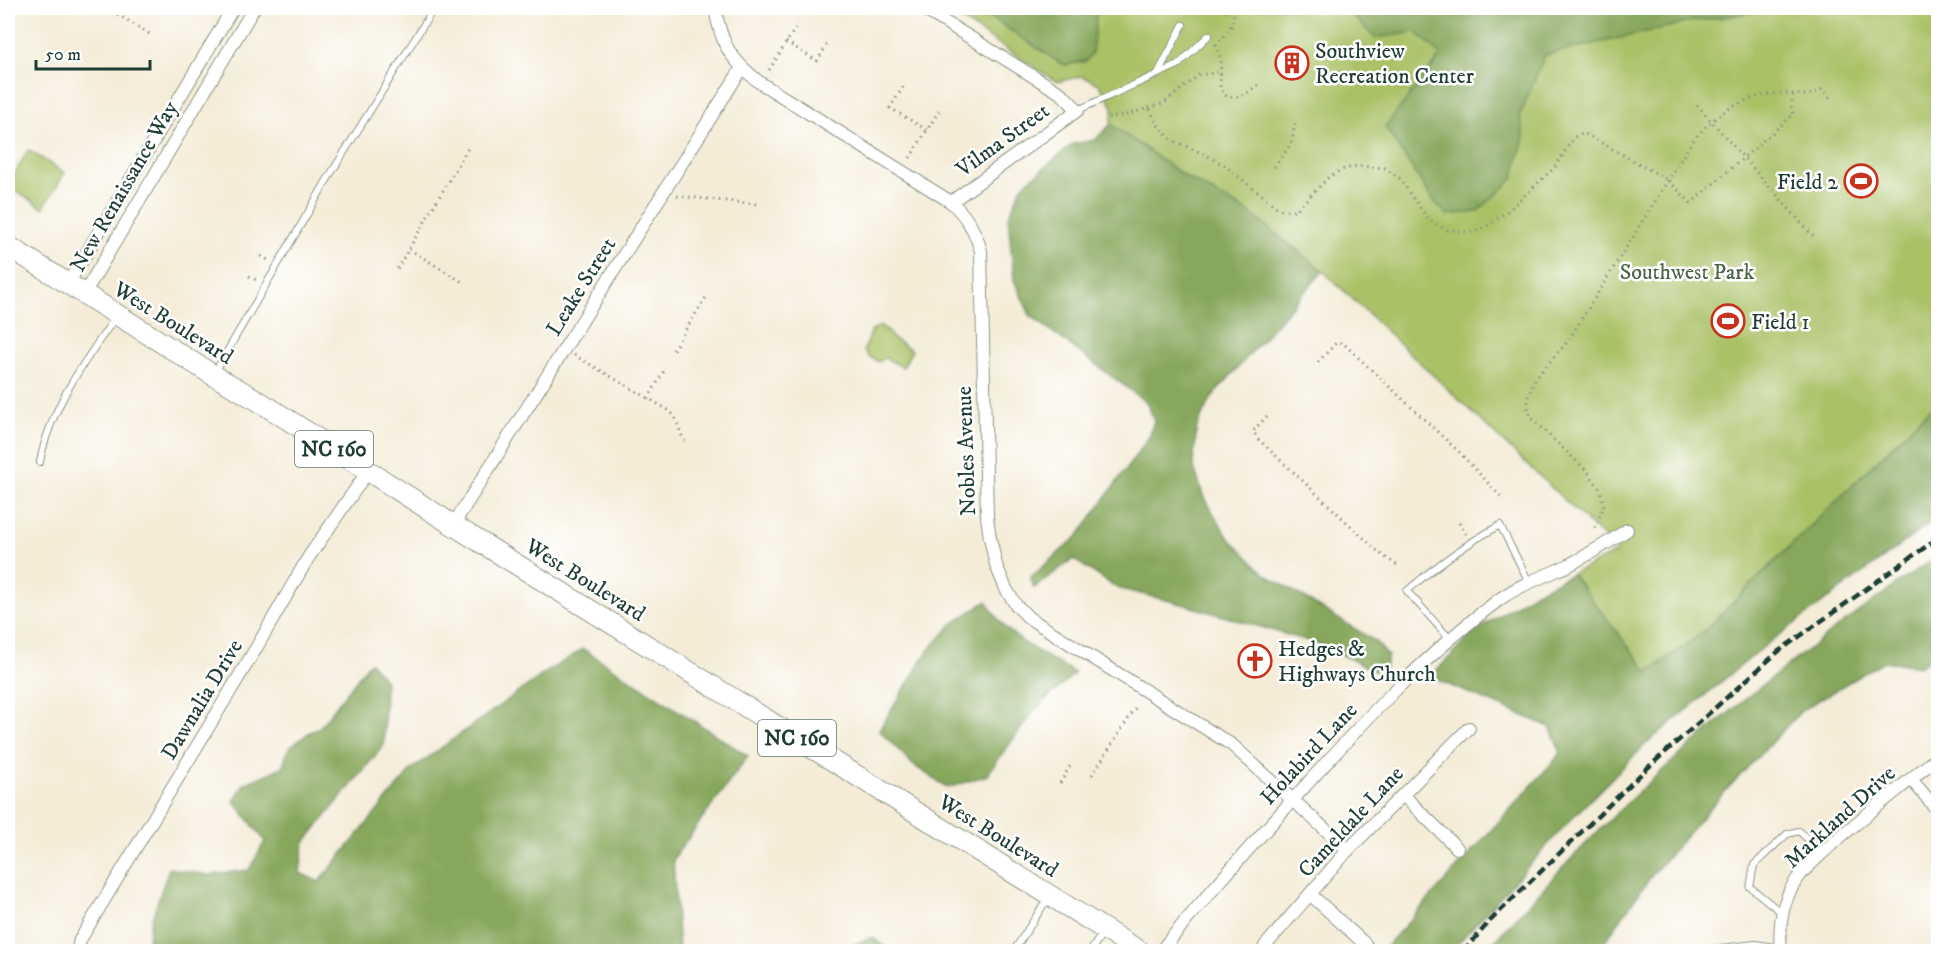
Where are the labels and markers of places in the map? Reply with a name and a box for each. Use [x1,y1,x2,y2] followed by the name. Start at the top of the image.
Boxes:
[1315,38,1475,90] place label: Southview Recreation Center
[1274,45,1310,81] building icon: Southview Recreation Center
[1843,163,1879,199] sports icon: Field 2
[1777,169,1838,196] place label: Field 2
[1710,303,1746,339] sports icon: Field 1
[1751,309,1810,336] place label: Field 1
[1278,636,1436,688] place label: Hedges & Highways Church
[1237,643,1273,679] church icon: Hedges & Highways Church

